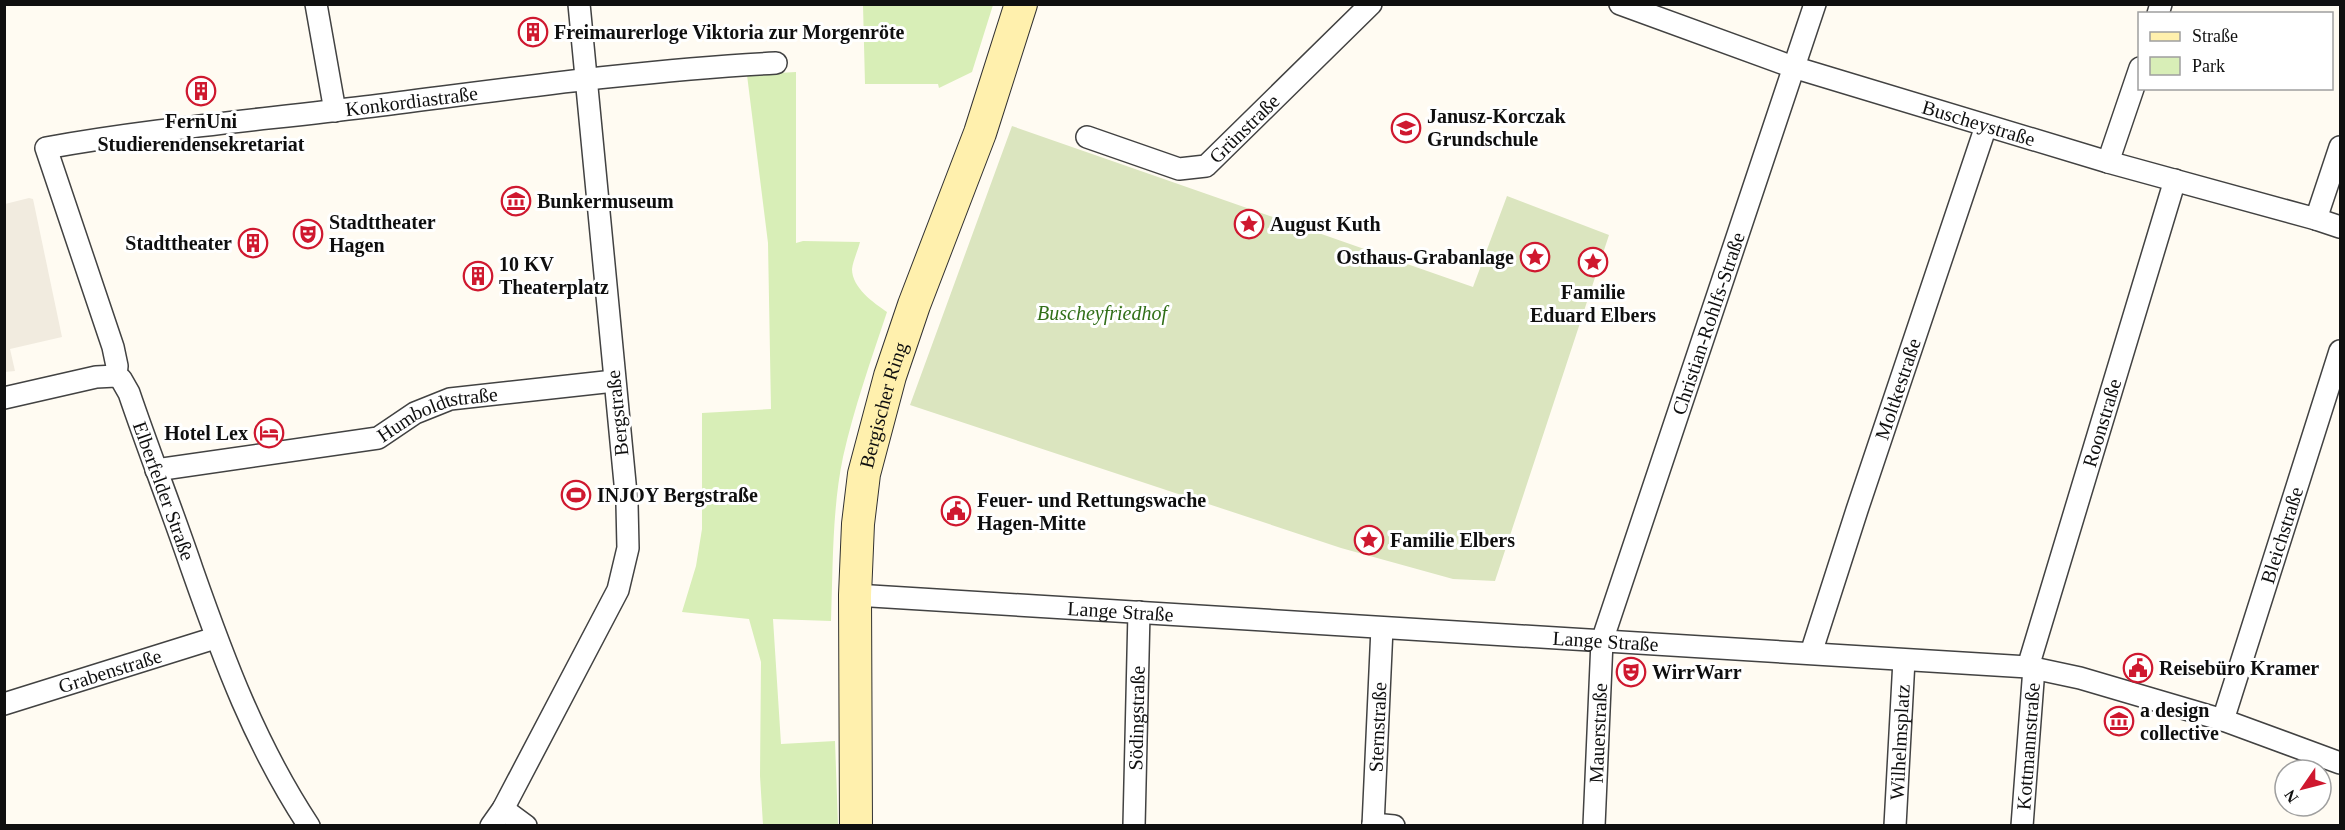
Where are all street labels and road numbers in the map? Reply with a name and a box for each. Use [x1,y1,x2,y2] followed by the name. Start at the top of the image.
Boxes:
[344,82,479,120] street label: Konkordiastraße
[1205,89,1284,168] street label: Grünstraße
[1920,96,2038,150] street label: Buscheystraße
[1667,229,1749,418] street label: Christian-Rohlfs-Straße
[1870,335,1925,442] street label: Moltkestraße
[855,339,913,471] street label: Bergischer Ring
[602,369,633,457] street label: Bergstraße
[2078,376,2125,470] street label: Roonstraße
[373,383,499,446] street label: Humboldtstraße
[129,419,199,563] street label: Elberfelder Straße
[2256,484,2307,586] street label: Bleichstraße
[1067,597,1174,626] street label: Lange Straße
[1552,627,1659,655] street label: Lange Straße
[56,644,164,697] street label: Grabenstraße
[1124,665,1149,771] street label: Södingstraße
[1364,682,1391,773] street label: Sternstraße
[2012,682,2044,811] street label: Kottmannstraße
[1585,683,1611,784] street label: Mauerstraße
[1885,684,1914,801] street label: Wilhelmsplatz

